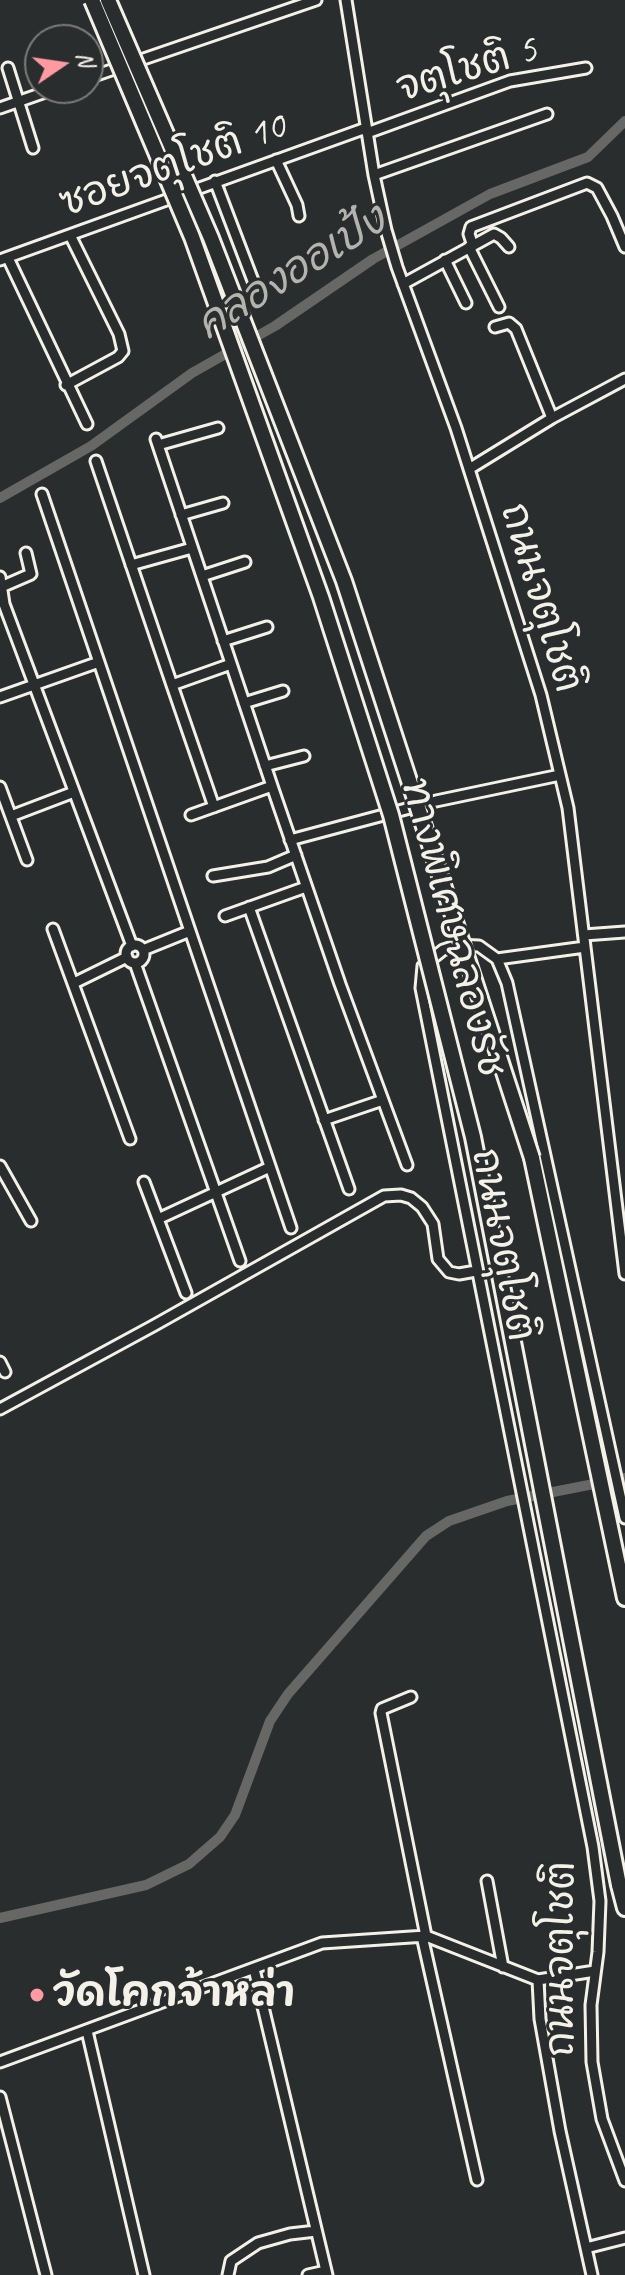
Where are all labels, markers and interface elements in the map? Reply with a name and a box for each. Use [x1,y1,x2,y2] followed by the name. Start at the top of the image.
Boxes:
[24,24,104,104] north arrow
[391,26,543,114] street label: จตุโชติ 5
[70,49,101,69] text: N
[54,103,292,229] street label: ซอยจตุโชติ 10
[188,196,396,352] water label: คลองออเป้ง
[488,498,592,698] street label: ถนนจตุโชติ
[389,774,515,1082] street label: ทางพิเศษฉลองรัช
[460,1145,544,1345] street label: ถนนจตุโชติ
[539,1861,587,2057] street label: ถนนจตุโชติ
[53,1971,295,2019] place label: วัดโคกจ้าหล่า
[28,1986,46,2004] marker: วัดโคกจ้าหล่า

